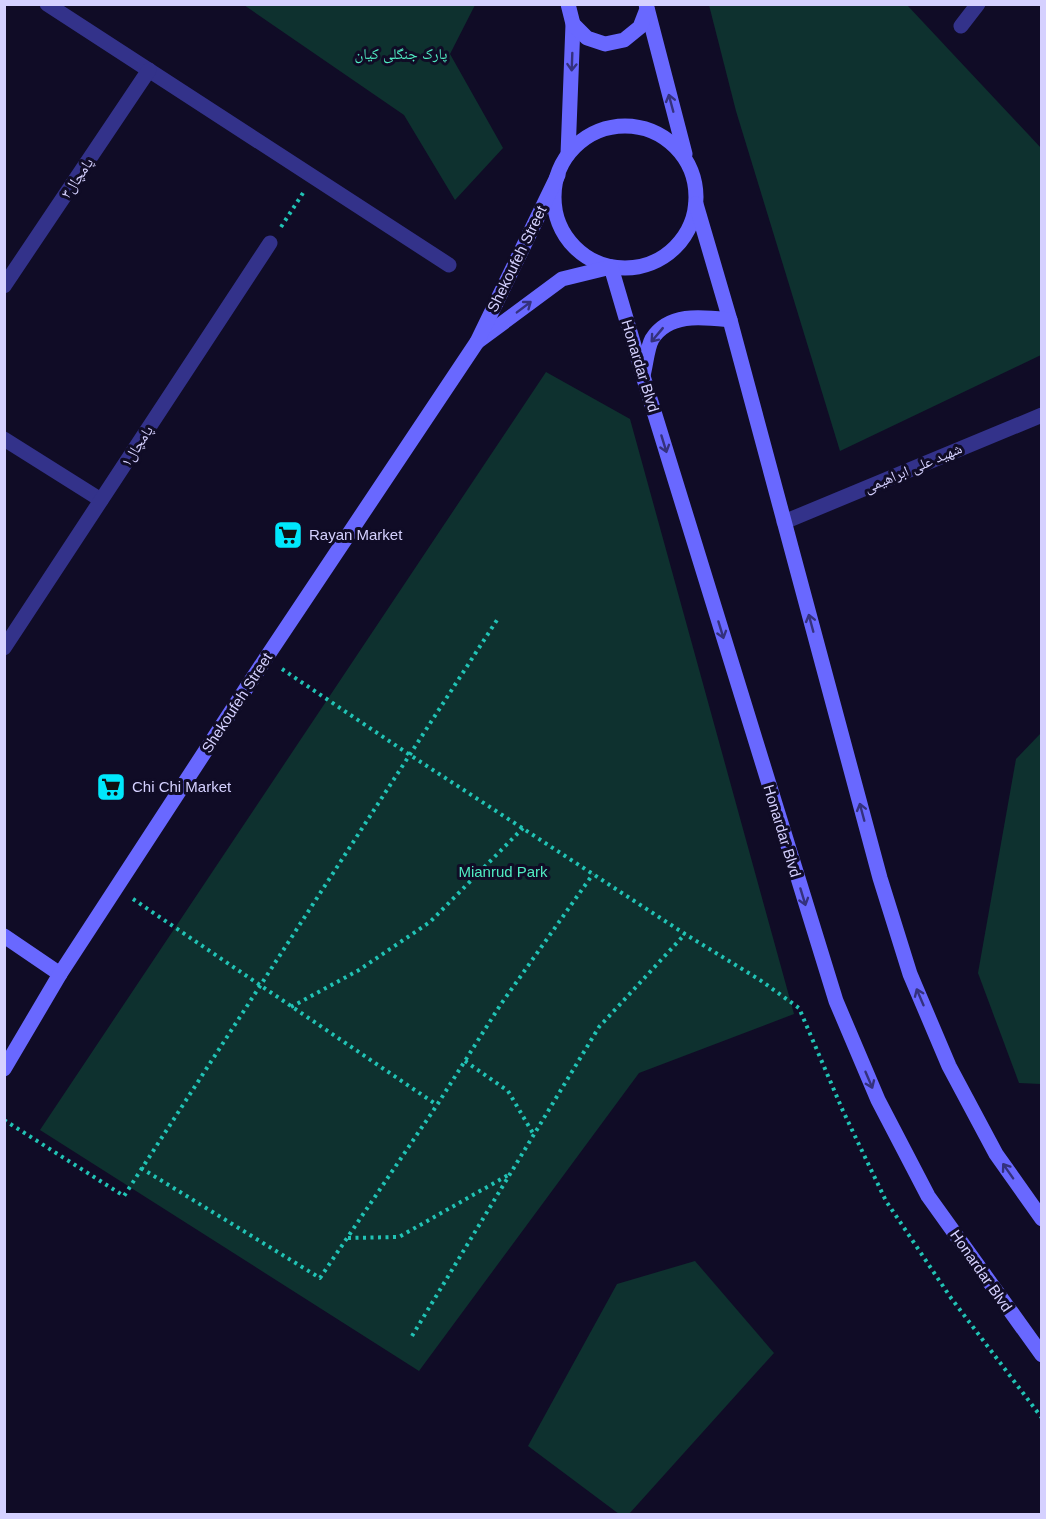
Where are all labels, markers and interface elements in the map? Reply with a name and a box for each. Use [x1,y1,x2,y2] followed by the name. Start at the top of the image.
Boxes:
[355,45,447,64] park label: پارک جنگلی کیان
[566,52,577,72] one-way arrow
[665,94,677,113] one-way arrow
[57,154,98,202] street label: پامچال۳
[484,202,550,315] street label: Shekoufeh Street
[516,301,532,313] one-way arrow
[618,318,663,414] street label: Honardar Blvd
[651,327,665,343] one-way arrow
[117,422,158,470] street label: پامچال۱
[659,434,670,453] one-way arrow
[861,439,965,498] street label: شهید علی ابراهیمی
[272,519,304,551] supermarket icon: Rayan Market
[309,526,403,543] place label: Rayan Market
[805,614,816,633] one-way arrow
[716,620,727,639] one-way arrow
[198,649,276,756] street label: Shekoufeh Street
[95,771,127,803] supermarket icon: Chi Chi Market
[132,778,232,795] place label: Chi Chi Market
[760,783,805,879] street label: Honardar Blvd
[856,802,867,821] one-way arrow
[458,863,548,880] park label: Mianrud Park
[798,887,809,906] one-way arrow
[914,989,925,1007] one-way arrow
[864,1070,875,1089] one-way arrow
[1002,1163,1014,1180] one-way arrow
[947,1227,1016,1315] street label: Honardar Blvd

